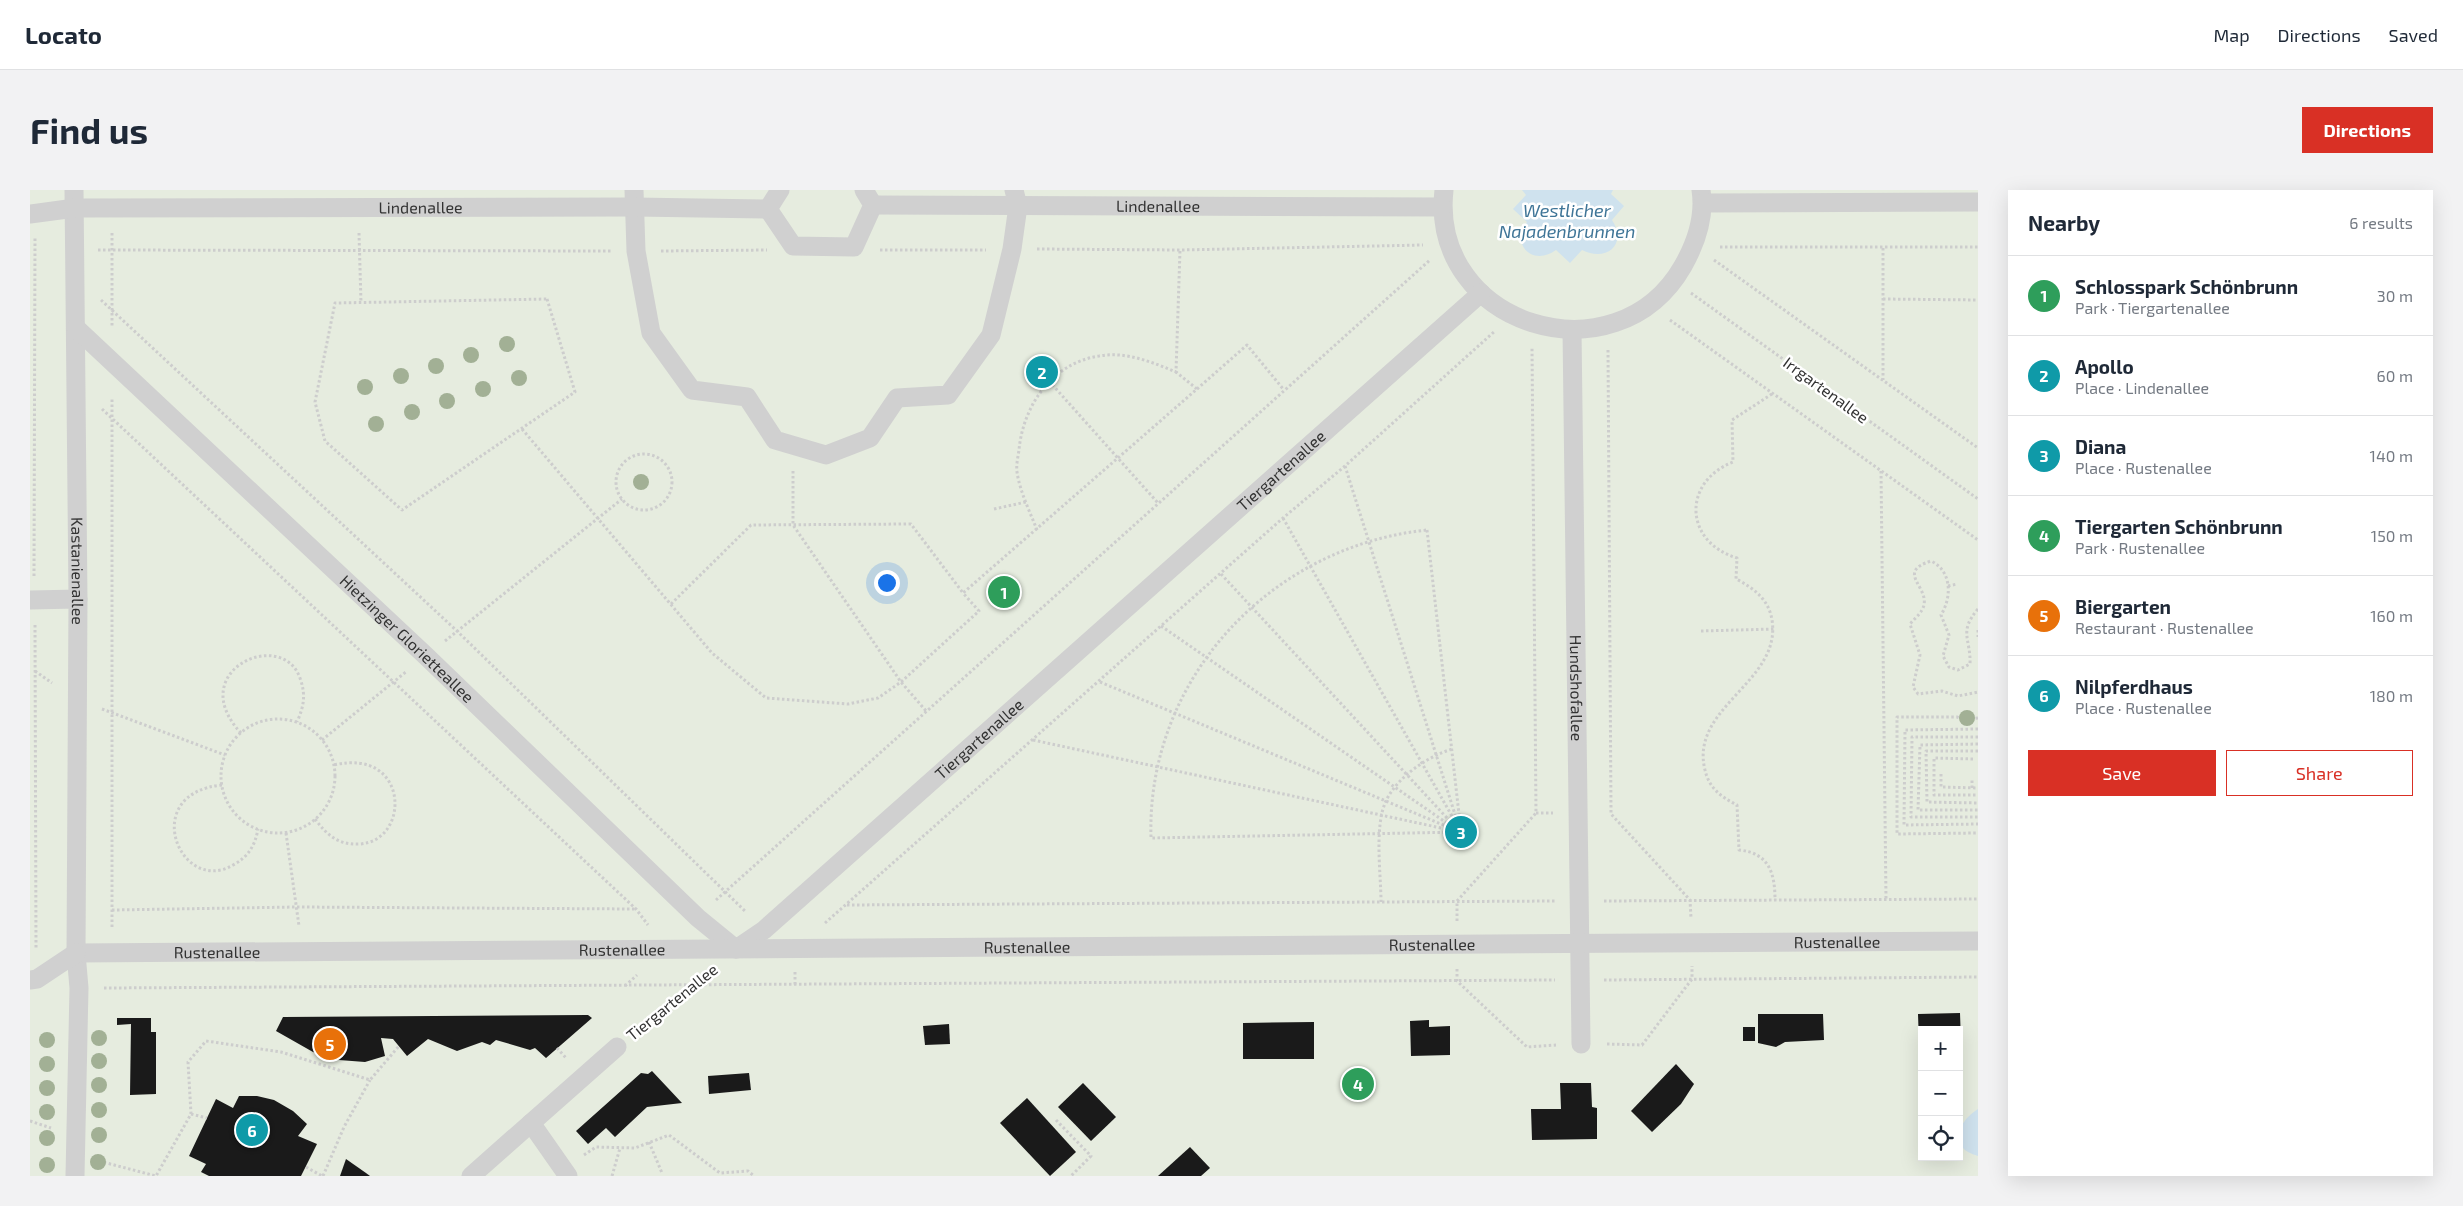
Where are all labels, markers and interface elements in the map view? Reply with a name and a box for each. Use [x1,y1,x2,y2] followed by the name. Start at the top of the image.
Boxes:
[25,20,102,49] text: Locato
[2213,24,2250,46] text: Map
[2278,24,2361,46] text: Directions
[2389,24,2438,46] text: Saved
[2302,107,2433,153] button: Directions
[30,109,148,151] text: Find us
[1116,196,1200,215] street label: Lindenallee
[379,197,463,216] street label: Lindenallee
[1499,199,1635,242] water label: Westlicher Najadenbrunnen
[2028,210,2100,235] text: Nearby
[2349,213,2413,232] text: 6 results
[2075,275,2298,298] text: Schlosspark Schönbrunn
[2041,286,2047,305] text: 1
[2377,286,2413,305] text: 30 m
[2075,298,2230,317] text: Park · Tiergartenallee
[1780,352,1873,427] street label: Irrgartenallee
[1026,353,1058,391] pin: 2
[2075,355,2134,378] text: Apollo
[2039,366,2049,385] text: 2
[2377,366,2413,385] text: 60 m
[2075,378,2209,397] text: Place · Lindenallee
[1233,426,1329,514] street label: Tiergartenallee
[2075,435,2126,458] text: Diana
[2039,446,2049,465] text: 3
[2370,446,2413,465] text: 140 m
[2075,458,2212,477] text: Place · Rustenallee
[2075,515,2283,538] text: Tiergarten Schönbrunn
[68,517,88,625] street label: Kastanienallee
[2039,526,2049,545] text: 4
[2371,526,2413,545] text: 150 m
[2075,538,2205,557] text: Park · Rustenallee
[874,570,900,596] your location
[336,571,478,706] street label: Hietzinger Glorietteallee
[988,573,1020,611] pin: 1
[2075,595,2171,618] text: Biergarten
[2040,606,2048,625] text: 5
[2370,606,2413,625] text: 160 m
[2075,618,2254,637] text: Restaurant · Rustenallee
[1567,635,1587,741] street label: Hundshofallee
[2075,675,2193,698] text: Nilpferdhaus
[2039,686,2049,705] text: 6
[2370,686,2413,705] text: 180 m
[931,694,1027,783] street label: Tiergartenallee
[2075,698,2212,717] text: Place · Rustenallee
[2028,750,2216,796] button: Save
[2226,750,2413,796] button: Share
[1445,813,1477,851] pin: 3
[1794,932,1880,951] street label: Rustenallee
[1389,934,1475,954] street label: Rustenallee
[984,937,1070,956] street label: Rustenallee
[579,939,665,959] street label: Rustenallee
[174,942,260,961] street label: Rustenallee
[622,959,721,1044] street label: Tiergartenallee
[314,1025,346,1063] pin: 5
[1918,1026,1963,1161] map controls
[1918,1026,1963,1071] button: +
[1342,1065,1374,1103] pin: 4
[1918,1071,1963,1116] button: −
[236,1111,268,1149] pin: 6
[1918,1116,1963,1161] button: locate

